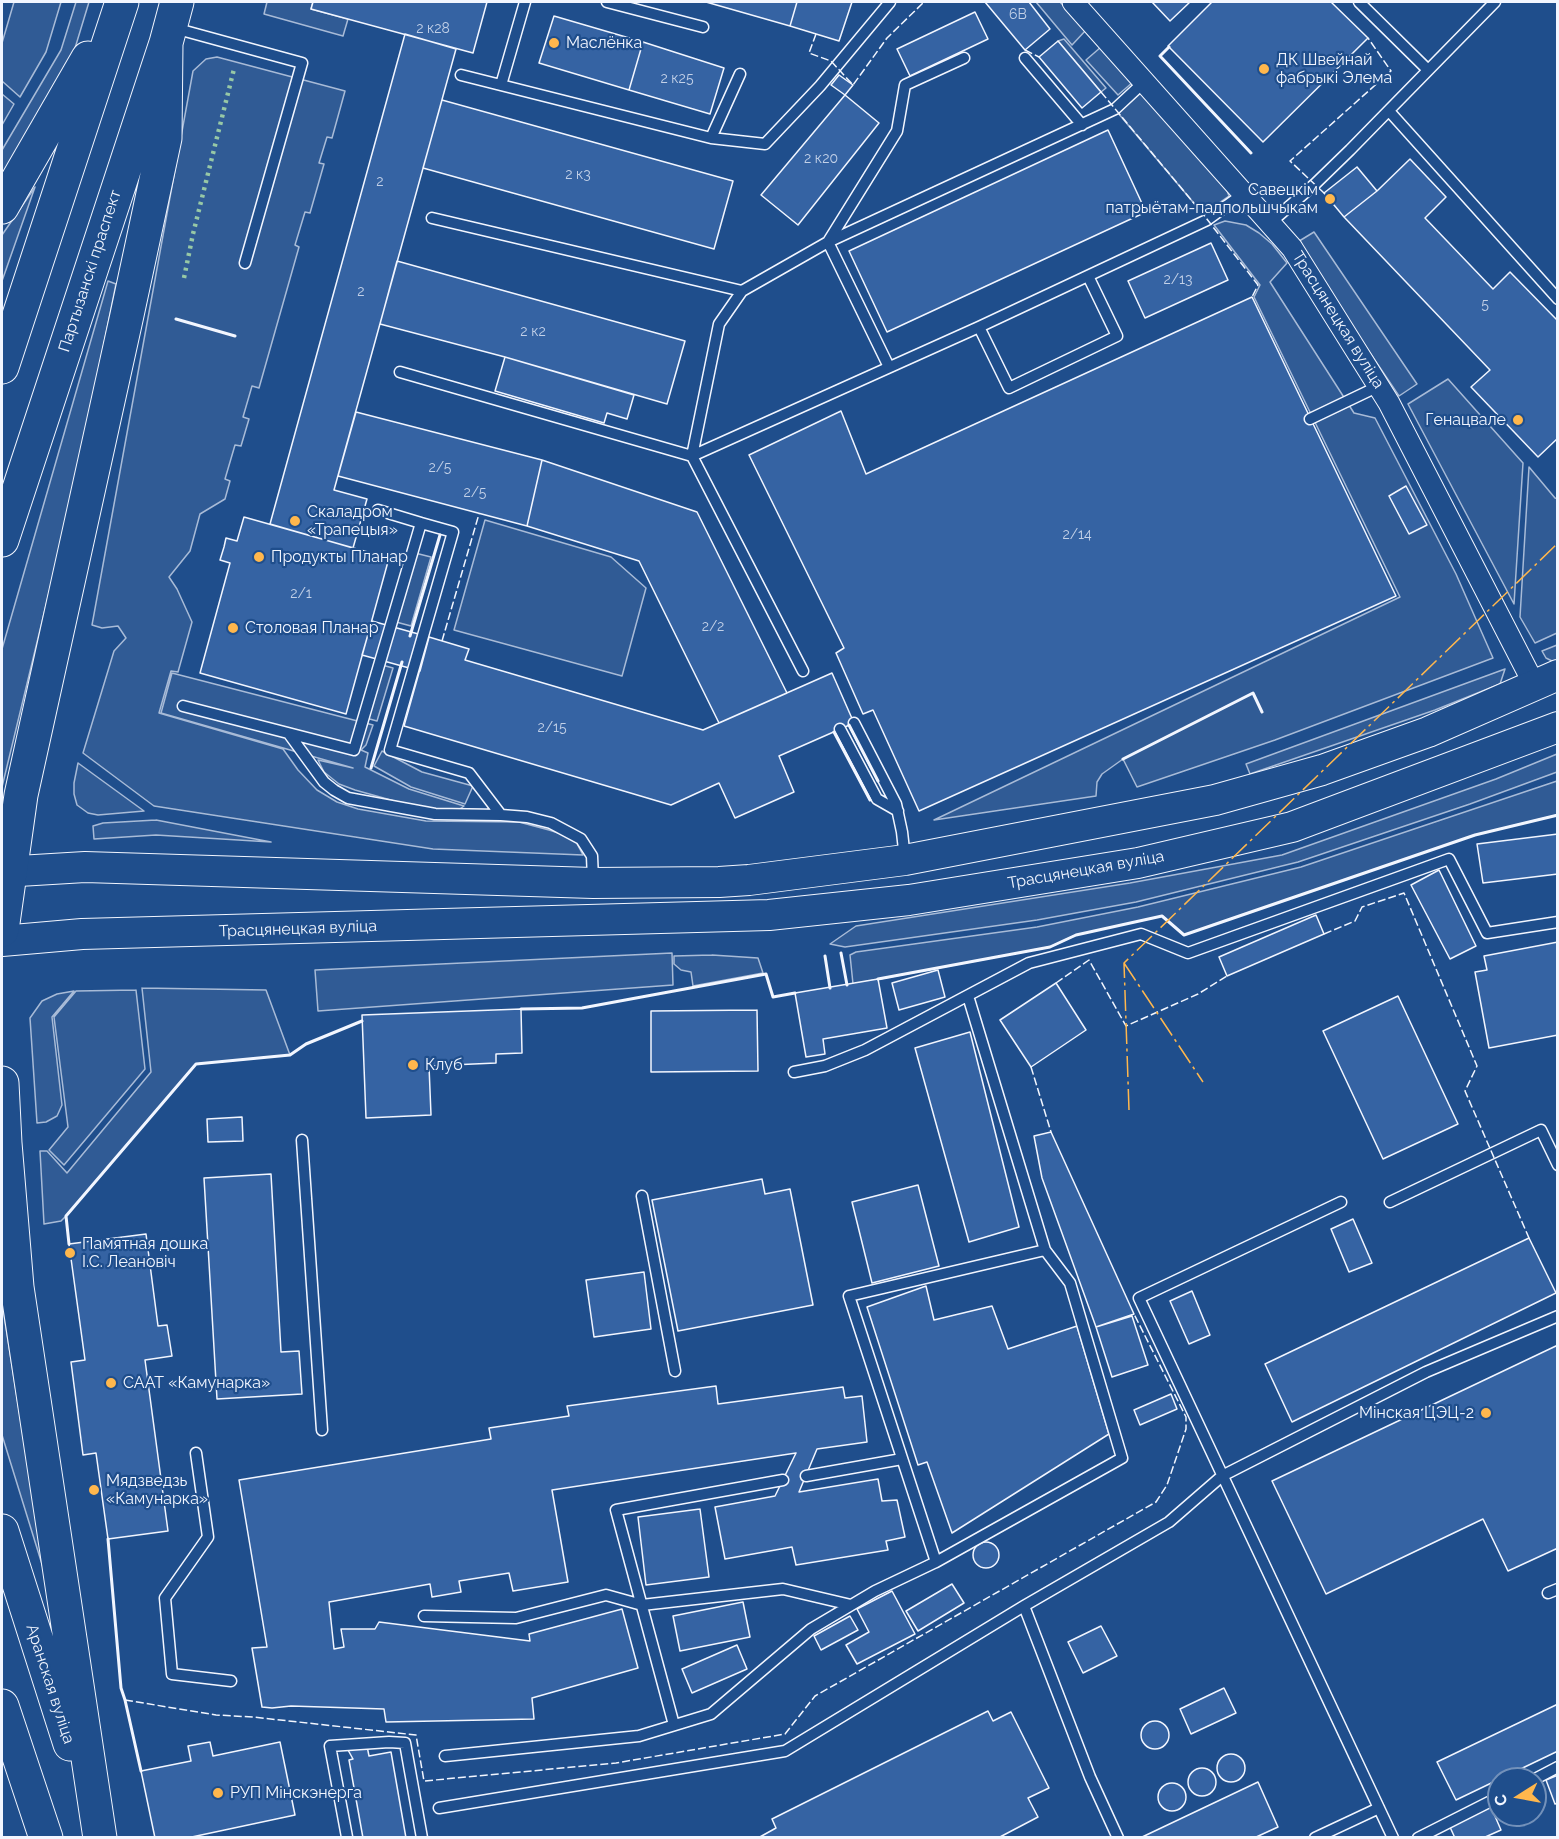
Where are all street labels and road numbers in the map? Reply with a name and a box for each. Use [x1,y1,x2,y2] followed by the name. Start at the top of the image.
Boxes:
[55,187,125,355] street label: Партызанскі праспект
[1288,248,1388,392] street label: Трасцянецкая вуліца
[1006,847,1166,893] street label: Трасцянецкая вуліца
[219,917,377,941] street label: Трасцянецкая вуліца
[22,1622,78,1746] street label: Аранская вуліца

